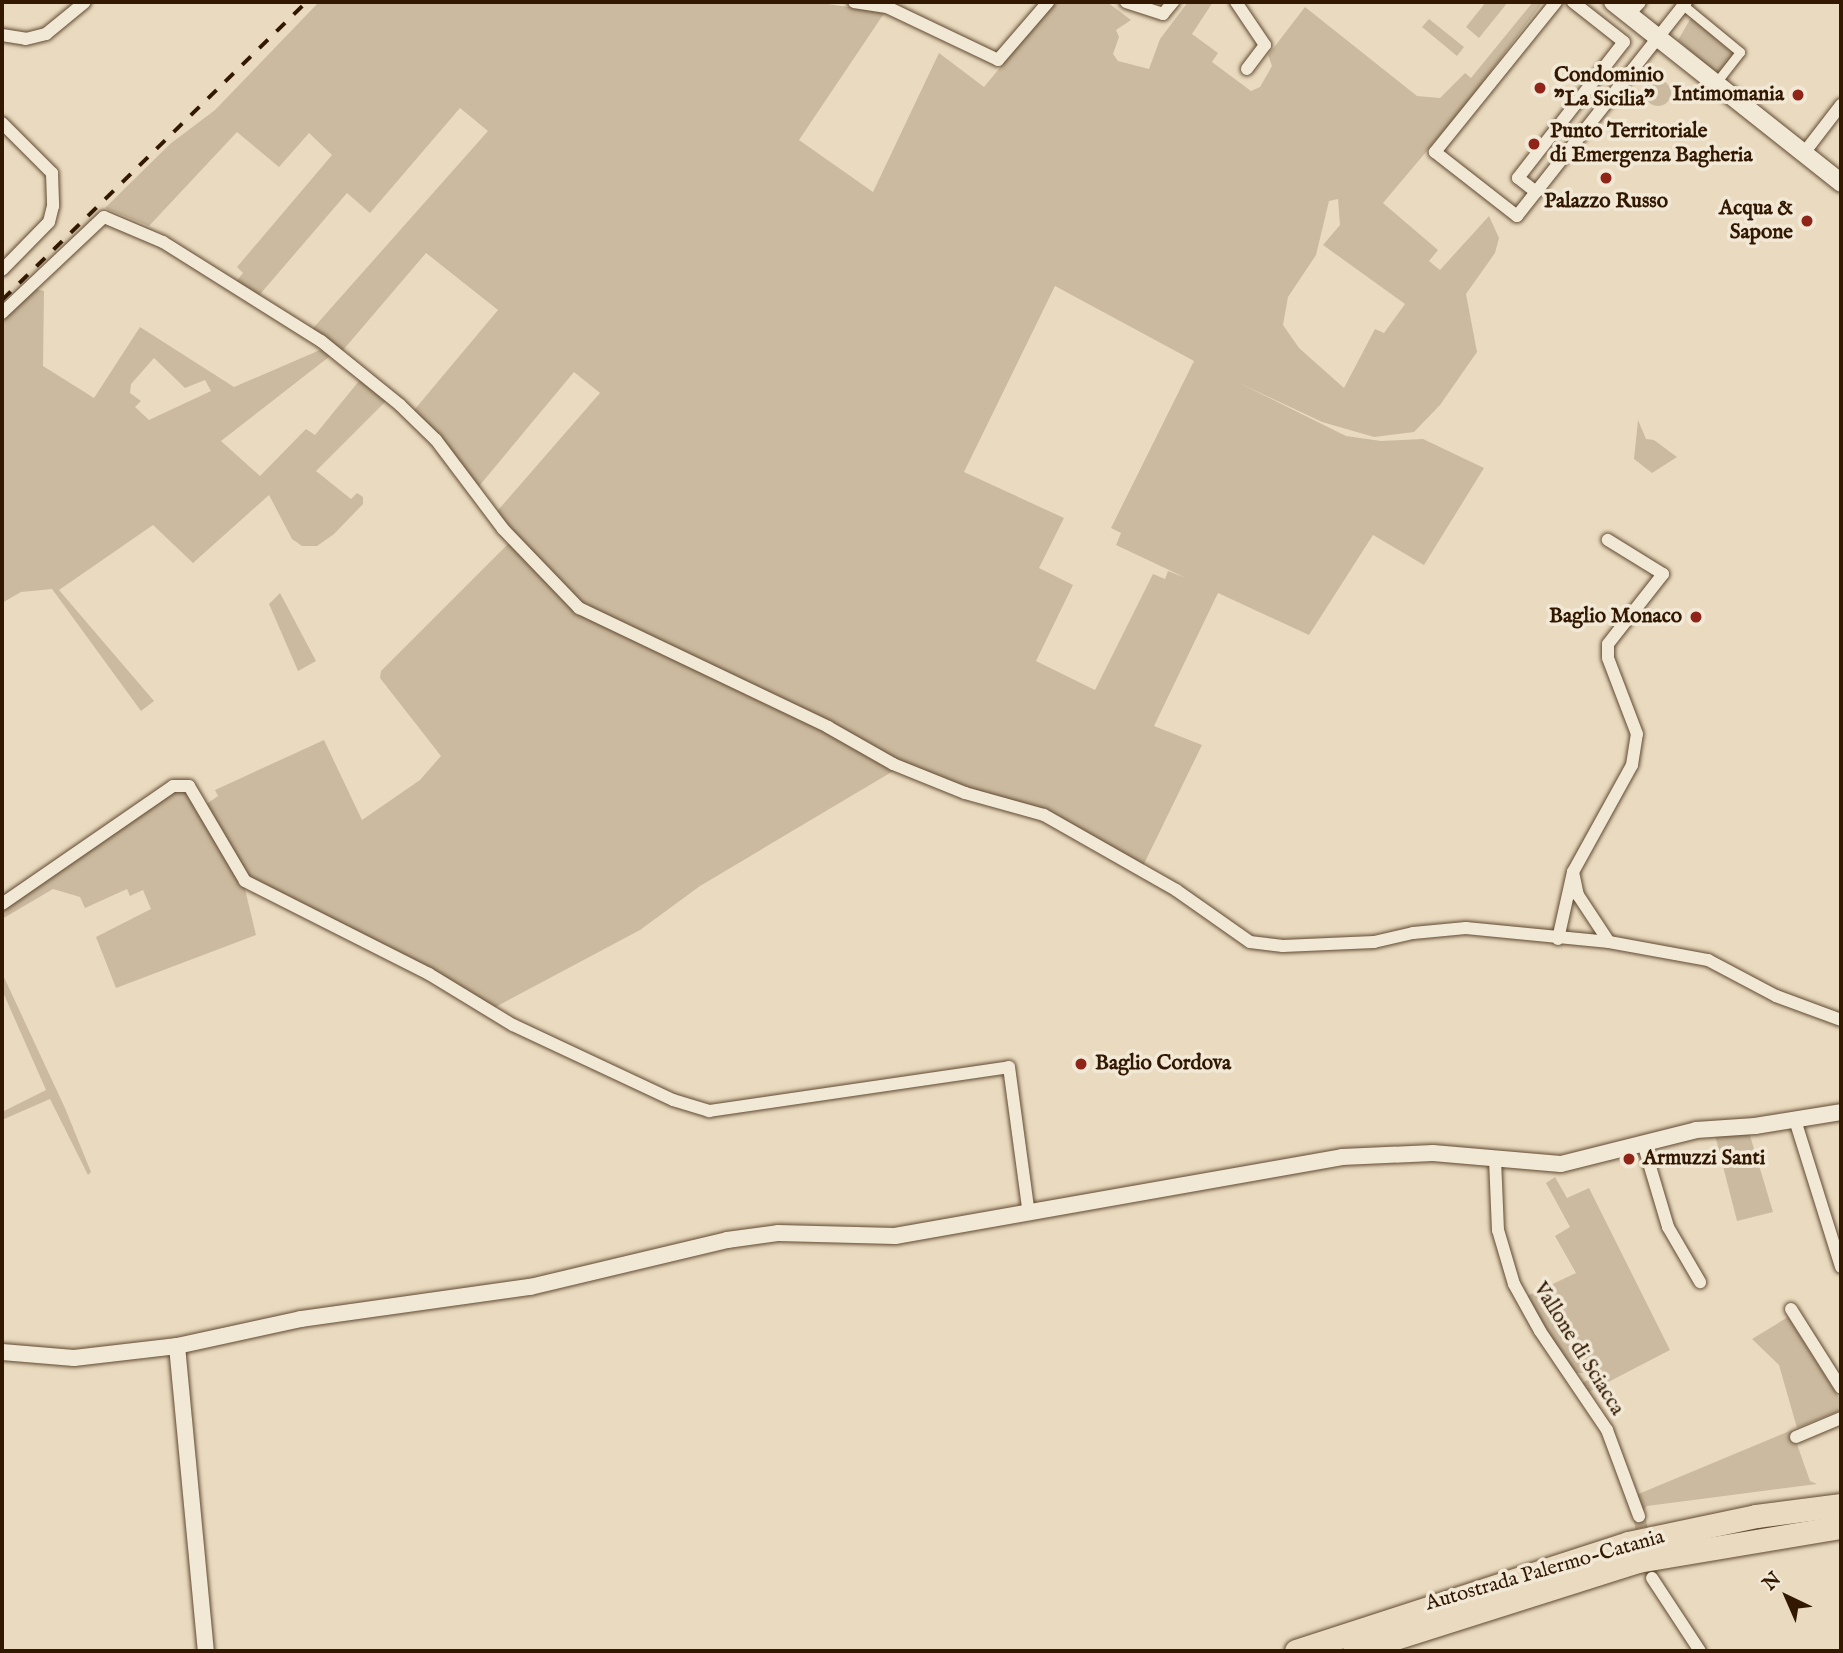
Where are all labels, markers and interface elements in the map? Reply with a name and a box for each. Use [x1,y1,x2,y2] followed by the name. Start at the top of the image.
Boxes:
[1554,63,1664,113] place label: Condominio "La Sicilia"
[1532,80,1548,96] marker: Condominio "La Sicilia"
[1672,82,1784,108] place label: Intimomania
[1790,87,1806,103] marker: Intimomania
[1550,119,1753,169] place label: Punto Territoriale di Emergenza Bagheria
[1524,134,1544,154] marker: Punto Territoriale di Emergenza Bagheria
[1598,170,1614,186] marker: Palazzo Russo
[1544,189,1668,215] place label: Palazzo Russo
[1719,196,1793,246] place label: Acqua & Sapone
[1799,213,1815,229] marker: Acqua & Sapone
[1549,604,1682,630] place label: Baglio Monaco
[1688,609,1704,625] marker: Baglio Monaco
[1095,1051,1231,1077] place label: Baglio Cordova
[1073,1056,1089,1072] marker: Baglio Cordova
[1643,1146,1765,1172] place label: Armuzzi Santi
[1621,1151,1637,1167] marker: Armuzzi Santi
[1527,1278,1629,1420] street label: Vallone di Sciacca
[1423,1525,1667,1617] street label: Autostrada Palermo-Catania
[1752,1562,1822,1632] north arrow
[1758,1568,1787,1596] text: N

